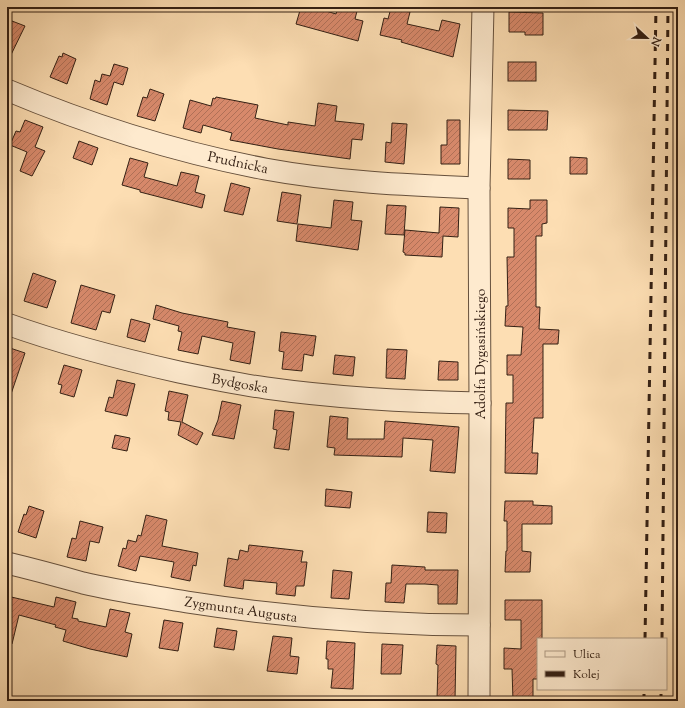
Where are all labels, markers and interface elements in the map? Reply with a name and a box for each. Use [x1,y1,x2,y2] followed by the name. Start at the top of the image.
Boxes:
[627,18,667,58] north arrow
[646,33,665,49] text: N
[205,148,270,180] street label: Prudnicka
[472,288,492,420] street label: Adolfa Dygasińskiego
[210,370,270,400] street label: Bydgoska
[183,593,299,629] street label: Zygmunta Augusta
[537,638,667,690] legend
[573,646,601,664] text: Ulica
[573,666,600,684] text: Kolej

